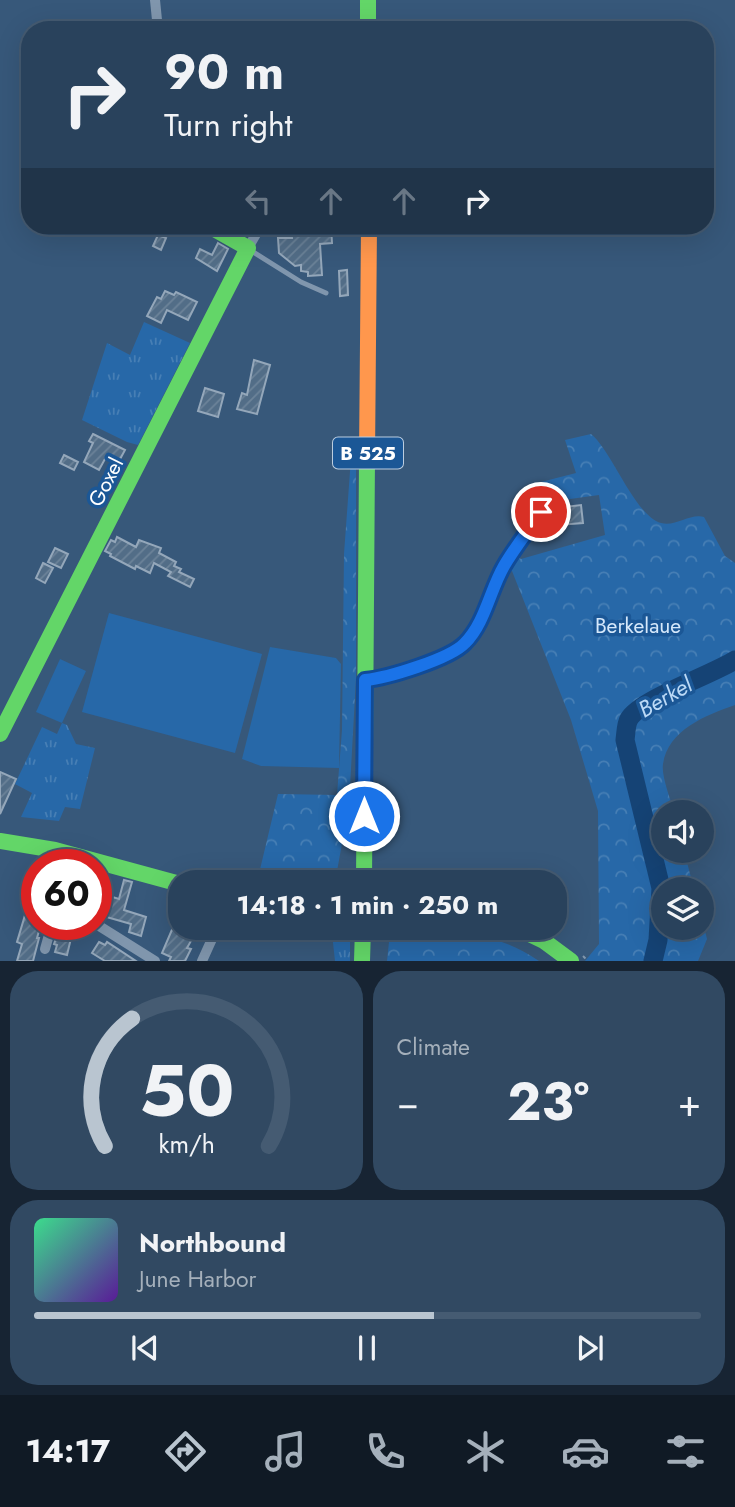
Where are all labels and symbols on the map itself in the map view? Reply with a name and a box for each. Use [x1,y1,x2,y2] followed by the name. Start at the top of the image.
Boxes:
[333,437,403,468] road number: B 525
[81,452,131,512] street label: Goxel
[511,482,571,542] pin
[595,611,681,641] park label: Berkelaue
[632,667,699,726] water label: Berkel
[327,779,401,853] position arrow
[21,849,112,940] speed limit sign: 60

